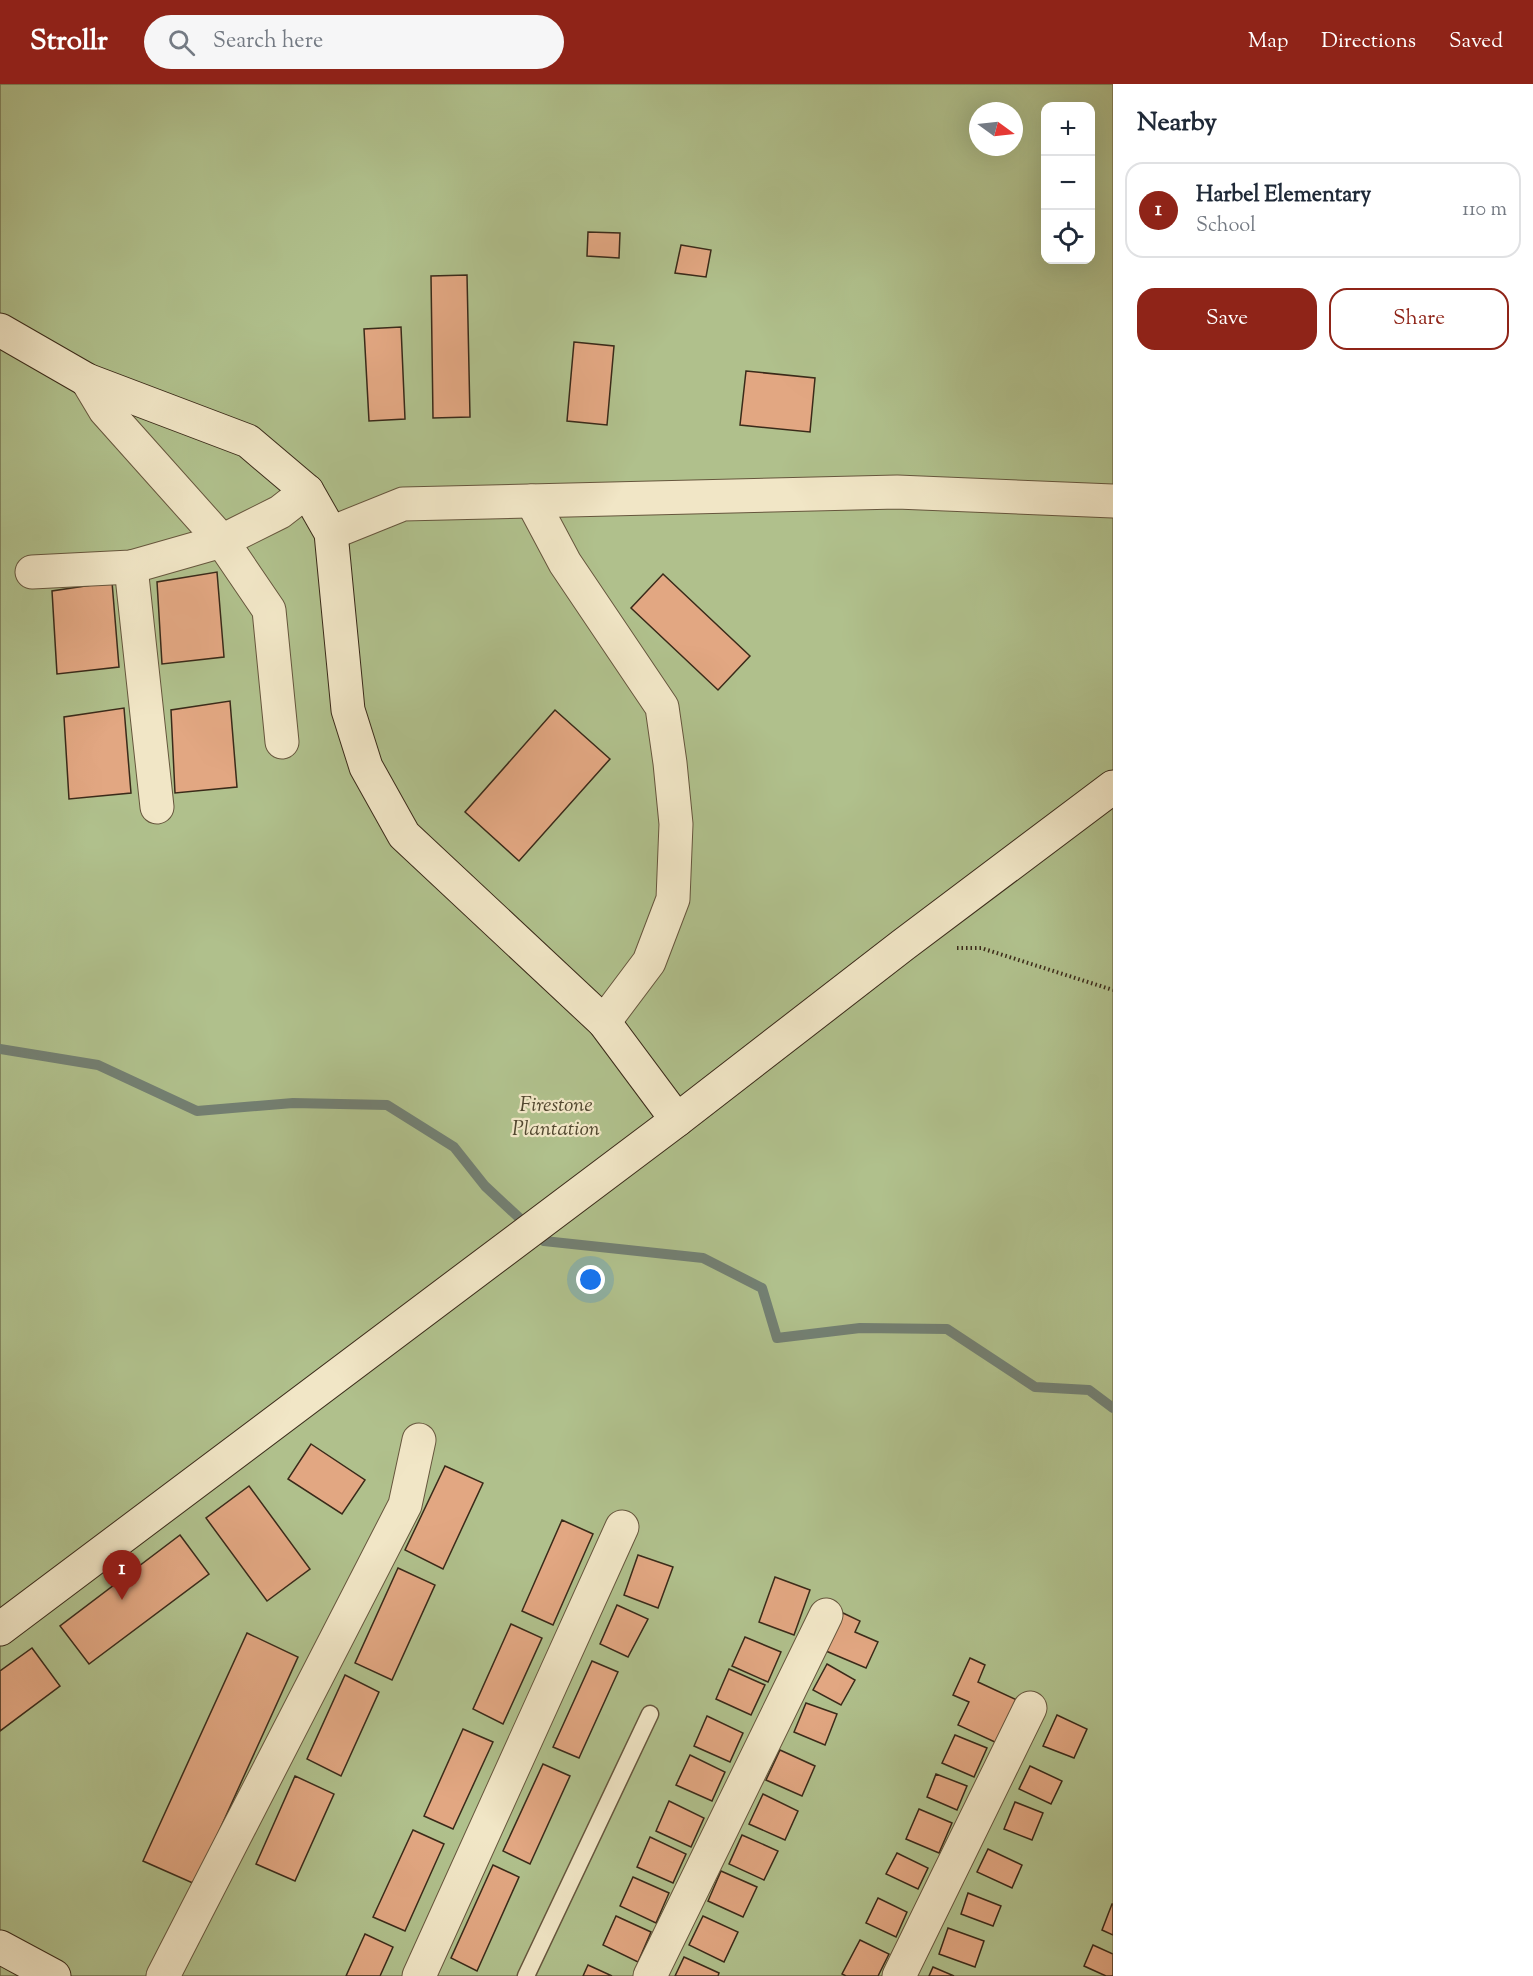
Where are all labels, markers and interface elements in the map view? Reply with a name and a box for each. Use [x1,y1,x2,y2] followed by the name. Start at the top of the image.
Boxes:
[144,15,564,69] search box
[30,22,108,62] text: Strollr
[165,26,198,59] icon: search
[213,26,323,58] text: Search here
[1248,27,1288,57] text: Map
[1321,27,1416,57] text: Directions
[1449,27,1503,57] text: Saved
[969,102,1023,156] north arrow
[1041,102,1095,264] map controls
[1041,102,1095,156] button: +
[1137,105,1217,142] text: Nearby
[1041,156,1095,210] button: −
[1196,180,1371,212] text: Harbel Elementary
[1155,196,1162,225] text: 1
[1462,196,1507,225] text: 110 m
[1041,210,1095,264] button: locate
[1196,212,1256,241] text: School
[1137,288,1317,350] button: Save
[1329,288,1509,350] button: Share
[512,1091,600,1145] park label: Firestone Plantation
[576,1265,605,1294] your location
[102,1550,142,1600] pin: 1

